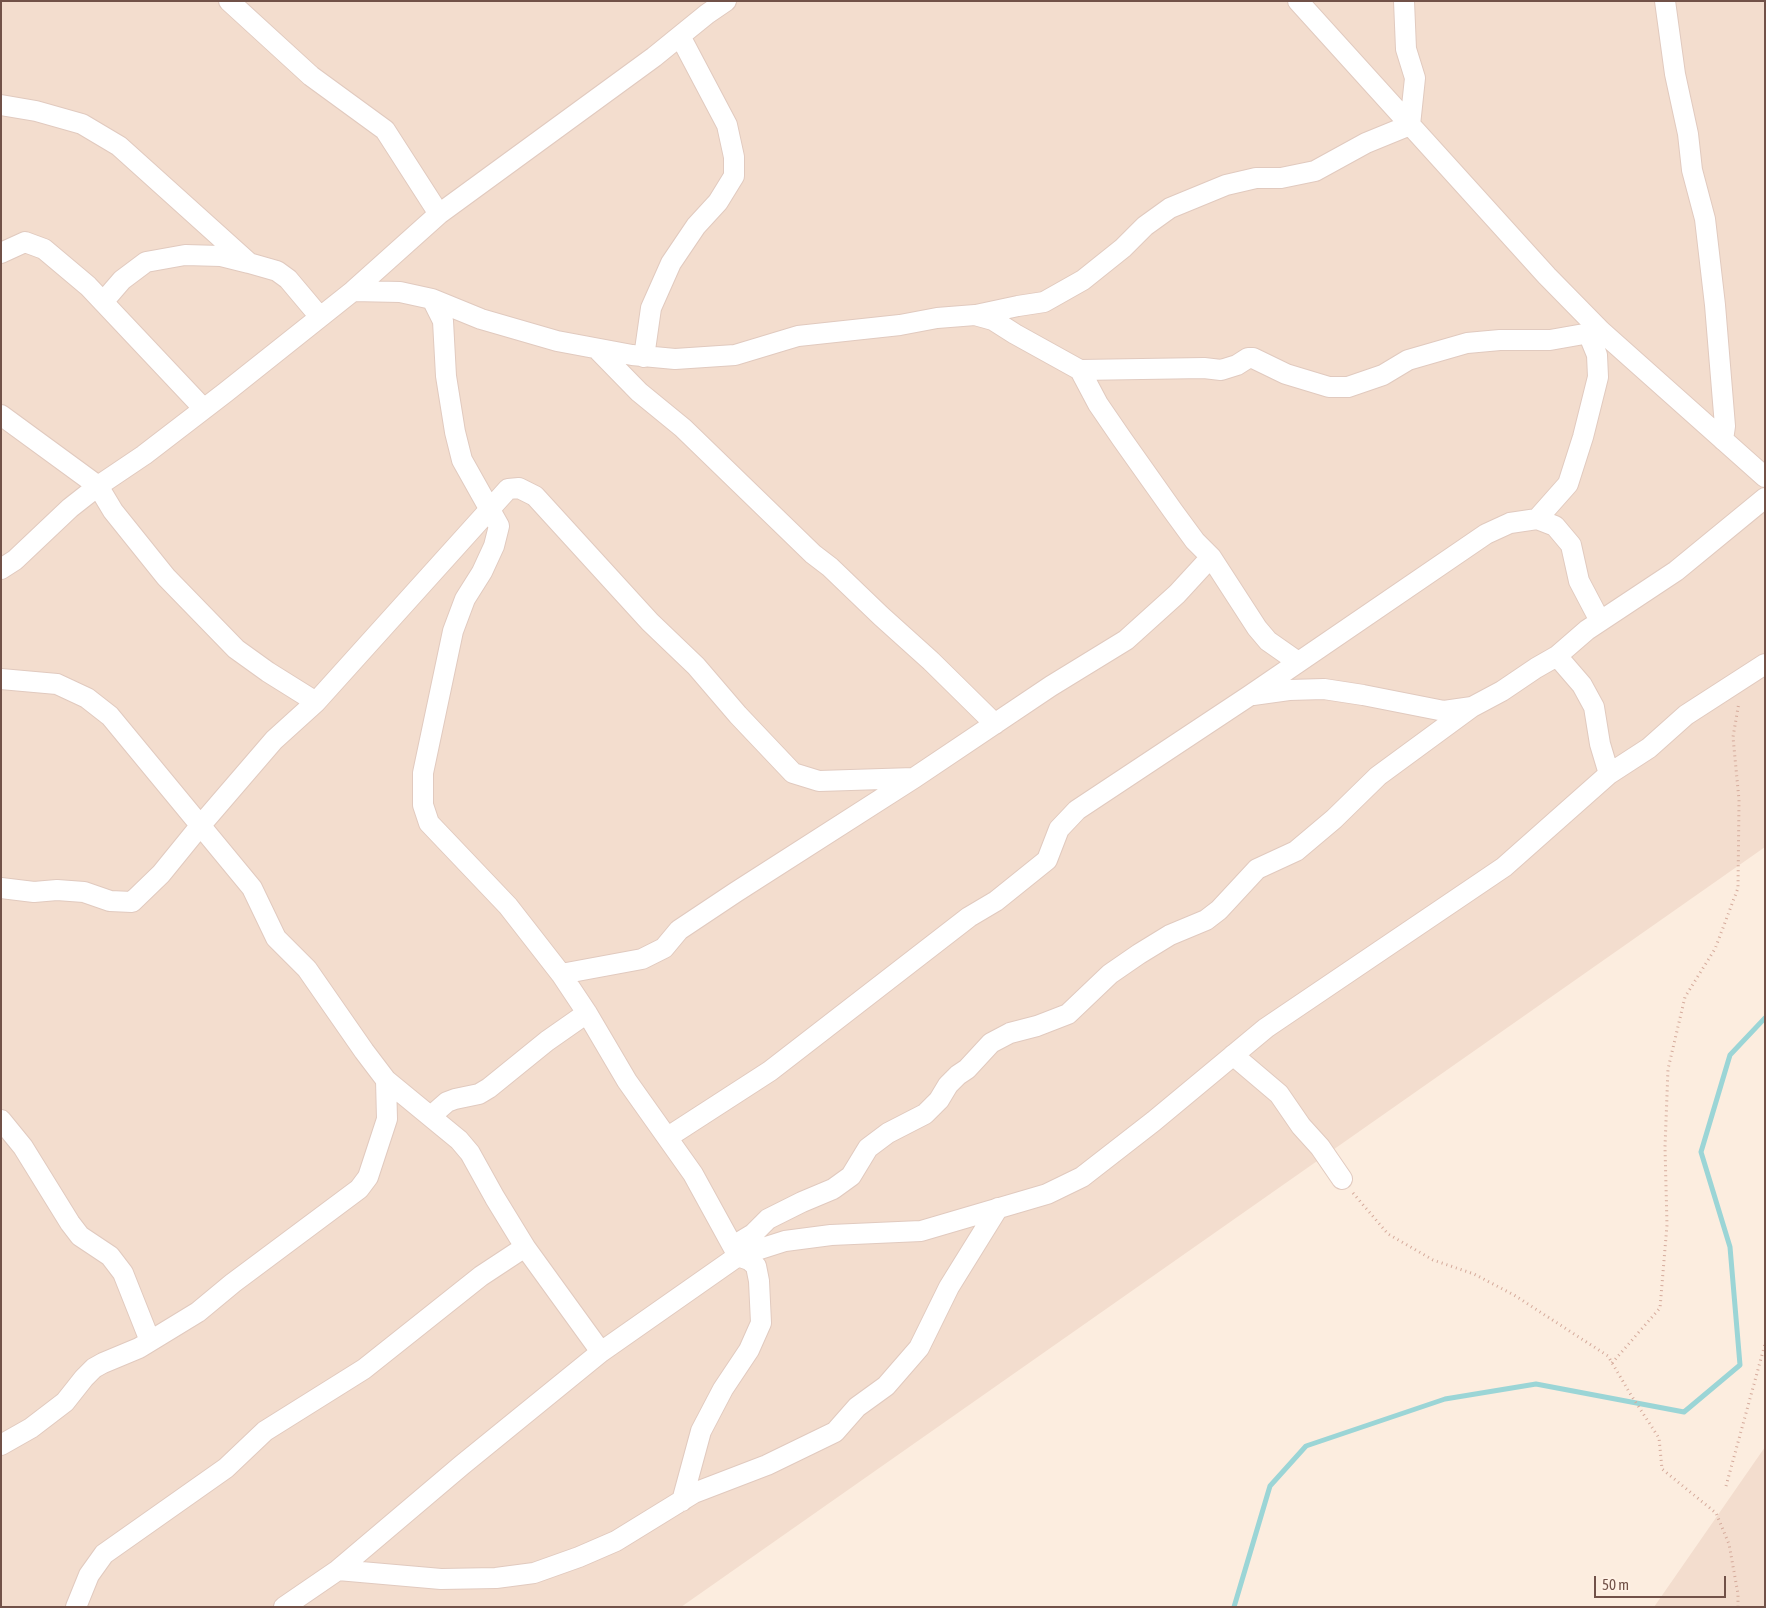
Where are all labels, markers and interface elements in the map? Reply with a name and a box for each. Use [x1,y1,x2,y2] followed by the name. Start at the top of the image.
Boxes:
[1596,1566,1728,1598] scale bar
[1602,1576,1629,1593] text: 50 m

